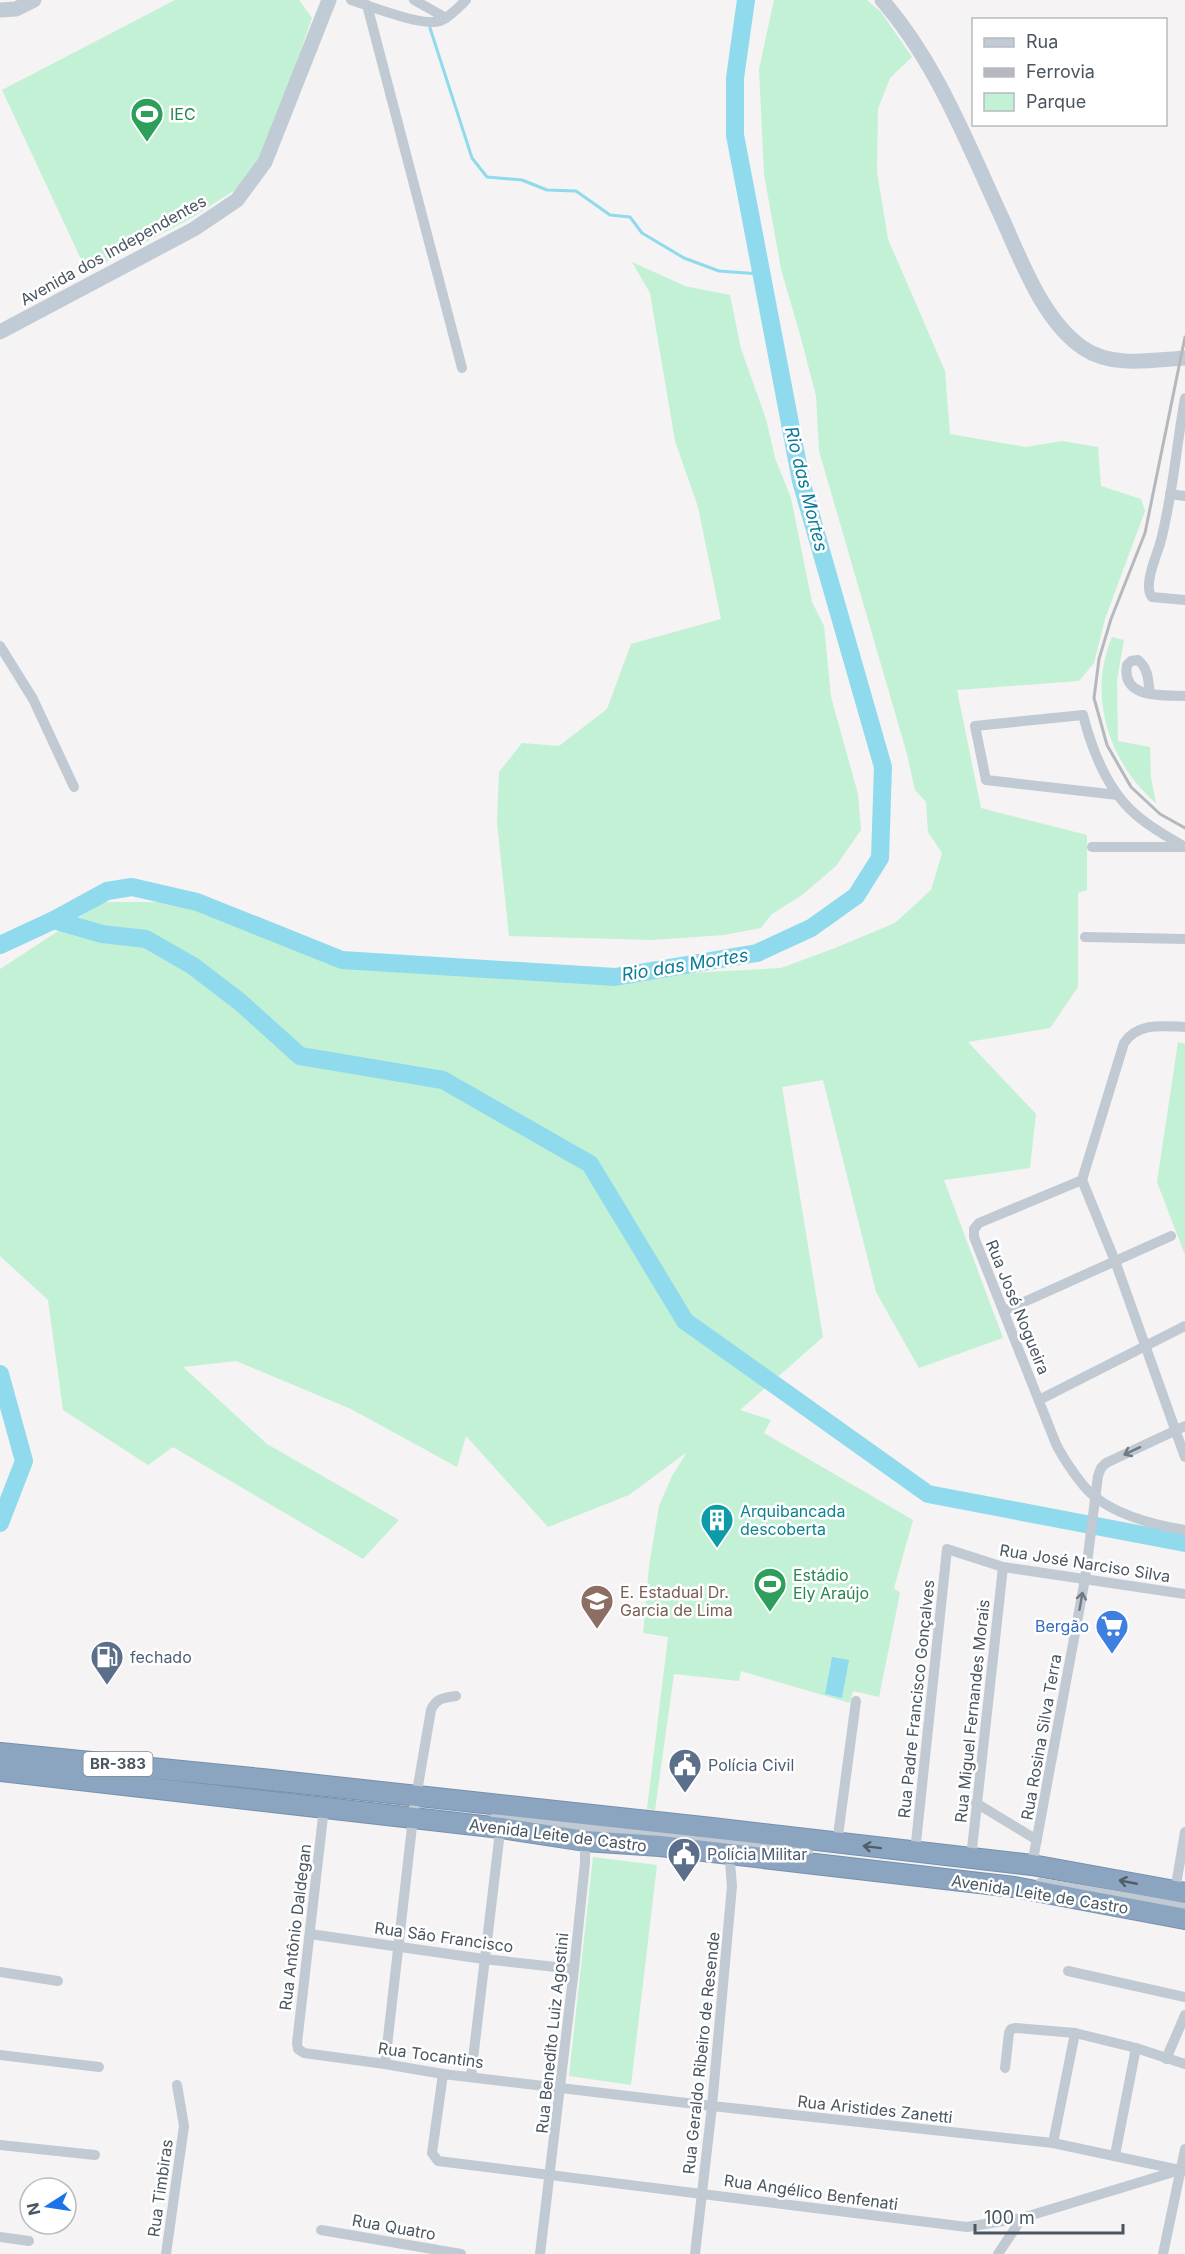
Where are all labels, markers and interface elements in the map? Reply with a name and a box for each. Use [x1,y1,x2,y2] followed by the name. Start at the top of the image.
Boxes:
[972,18,1167,126] legend
[1026,31,1058,52] text: Rua
[1026,61,1095,82] text: Ferrovia
[1026,91,1086,112] text: Parque
[129,96,165,143] sports icon: IEC
[170,104,196,124] place label: IEC
[16,190,210,310] street label: Avenida dos Independentes
[781,424,832,554] water label: Rio das Mortes
[620,944,750,985] water label: Rio das Mortes
[982,1237,1054,1377] street label: Rua José Nogueira
[1123,1445,1141,1457] one-way arrow
[740,1501,845,1539] place label: Arquibancada descoberta
[699,1502,735,1549] building icon: Arquibancada descoberta
[998,1540,1172,1586] street label: Rua José Narciso Silva
[793,1565,869,1603] place label: Estádio Ely Araújo
[752,1566,788,1613] sports icon: Estádio Ely Araújo
[894,1579,938,1819] street label: Rua Padre Francisco Gonçalves
[620,1582,733,1620] place label: E. Estadual Dr. Garcia de Lima
[579,1583,615,1630] school or university icon: E. Estadual Dr. Garcia de Lima
[1076,1592,1087,1612] one-way arrow
[950,1598,994,1824] street label: Rua Miguel Fernandes Morais
[1094,1608,1130,1655] supermarket icon: Bergão
[1035,1616,1089,1636] place label: Bergão
[89,1639,125,1686] fuel station icon: fechado
[130,1647,192,1667] place label: fechado
[1017,1652,1065,1822] street label: Rua Rosina Silva Terra
[667,1747,703,1794] public building icon: Polícia Civil
[84,1752,152,1776] road number: BR-383
[708,1755,794,1775] place label: Polícia Civil
[468,1814,648,1856] street label: Avenida Leite de Castro
[666,1836,702,1883] public building icon: Polícia Militar
[863,1841,883,1852] one-way arrow
[275,1843,315,2011] street label: Rua Antônio Daldegan
[707,1844,807,1864] place label: Polícia Militar
[950,1870,1130,1918] street label: Avenida Leite de Castro
[1118,1876,1138,1887] one-way arrow
[373,1917,515,1957] street label: Rua São Francisco
[678,1931,724,2175] street label: Rua Geraldo Ribeiro de Resende
[532,1932,572,2134] street label: Rua Benedito Luiz Agostini
[377,2038,485,2072] street label: Rua Tocantins
[796,2091,954,2127] street label: Rua Aristides Zanetti
[143,2138,177,2238] street label: Rua Timbiras
[723,2170,899,2214] street label: Rua Angélico Benfenati
[18,2176,78,2236] north arrow
[975,2197,1124,2235] scale bar
[22,2201,44,2217] text: N
[984,2207,1035,2228] text: 100 m
[351,2210,437,2244] street label: Rua Quatro

